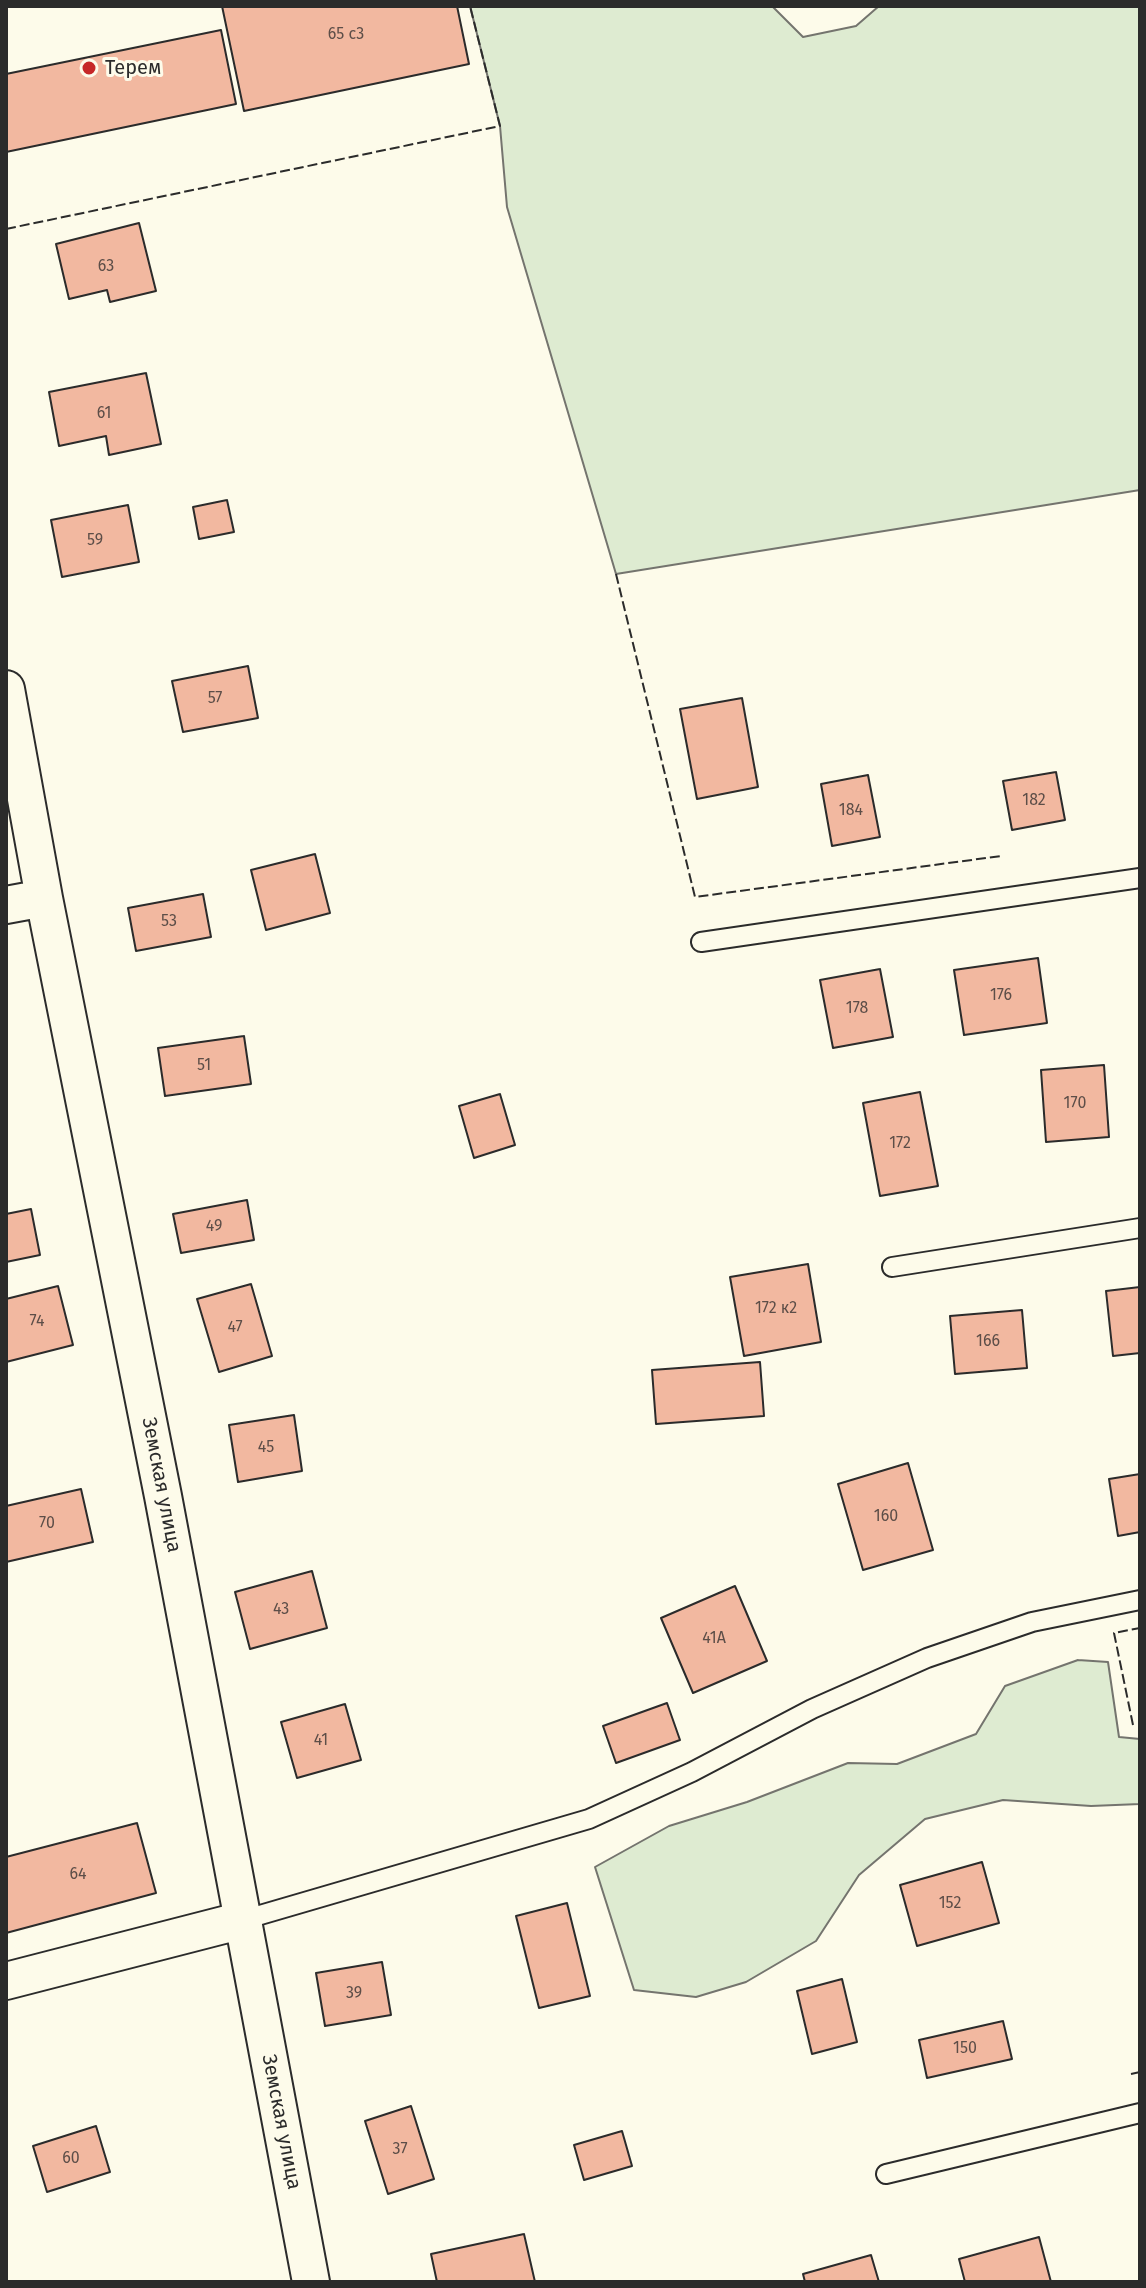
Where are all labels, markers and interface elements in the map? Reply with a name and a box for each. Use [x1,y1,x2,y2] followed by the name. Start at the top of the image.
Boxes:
[328,25,364,45] house number: 65 с3
[105,56,161,80] place label: Терем
[80,59,98,77] marker: Терем
[98,257,114,277] house number: 63
[97,404,111,424] house number: 61
[87,531,103,551] house number: 59
[208,689,222,709] house number: 57
[1022,791,1046,811] house number: 182
[839,801,863,821] house number: 184
[161,912,177,932] house number: 53
[990,986,1012,1006] house number: 176
[846,999,868,1019] house number: 178
[197,1056,211,1076] house number: 51
[1064,1094,1086,1114] house number: 170
[889,1134,911,1154] house number: 172
[206,1217,222,1237] house number: 49
[755,1299,797,1319] house number: 172 к2
[30,1312,44,1332] house number: 74
[227,1318,243,1338] house number: 47
[976,1332,1000,1352] house number: 166
[136,1415,186,1555] street label: Земская улица
[258,1438,274,1458] house number: 45
[874,1507,898,1527] house number: 160
[39,1514,55,1534] house number: 70
[273,1600,289,1620] house number: 43
[702,1629,726,1649] house number: 41А
[314,1731,328,1751] house number: 41
[69,1865,87,1885] house number: 64
[939,1894,961,1914] house number: 152
[346,1984,362,2004] house number: 39
[953,2039,977,2059] house number: 150
[256,2052,306,2192] street label: Земская улица
[392,2140,408,2160] house number: 37
[62,2149,80,2169] house number: 60

